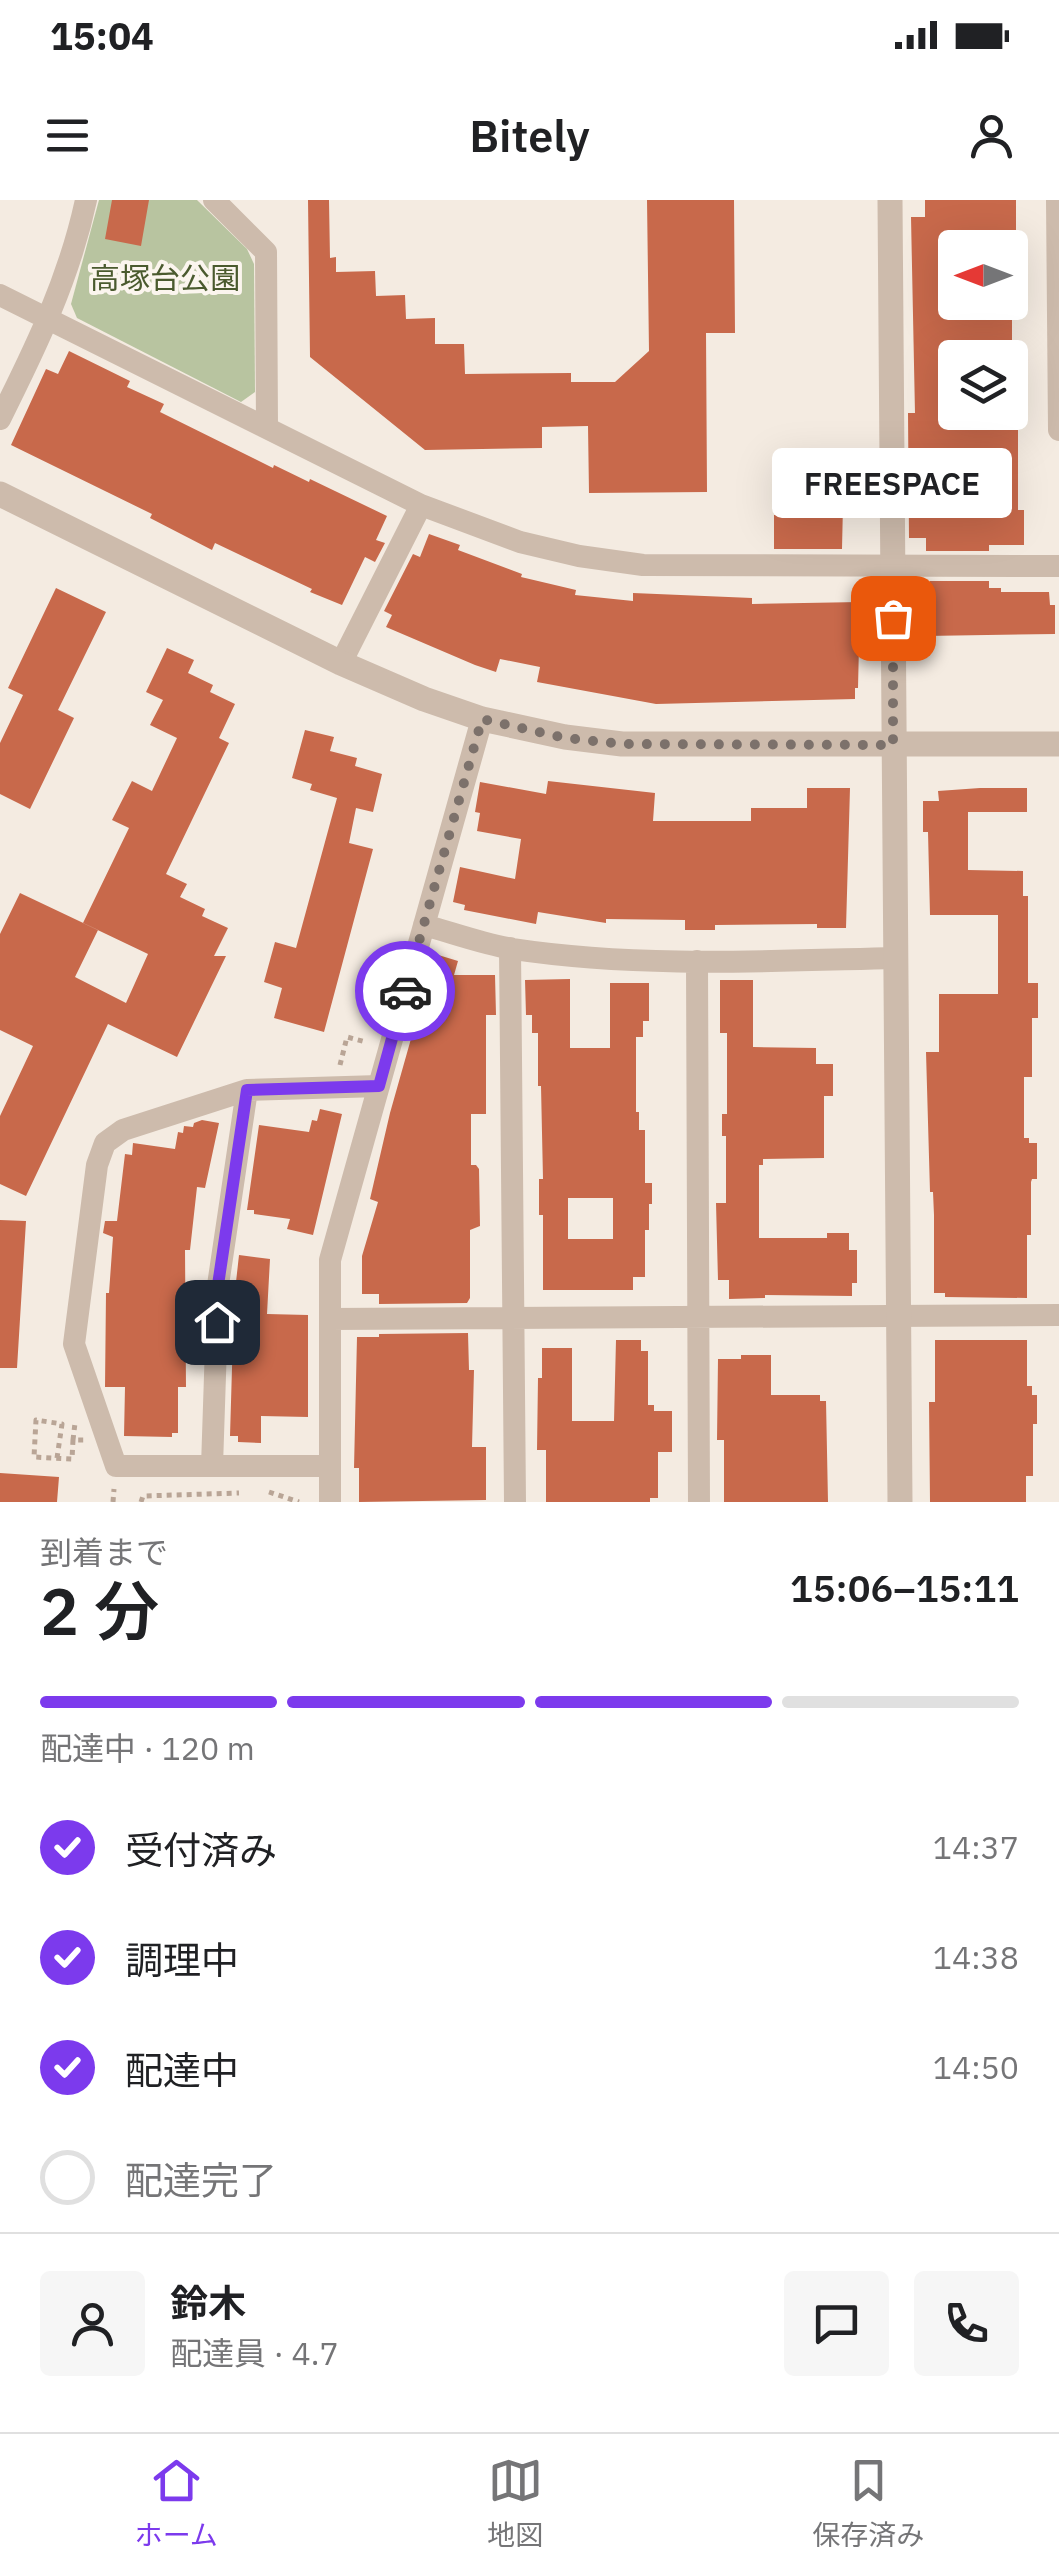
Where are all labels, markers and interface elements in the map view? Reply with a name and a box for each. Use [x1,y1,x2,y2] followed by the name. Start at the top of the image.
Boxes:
[50,11,154,60] text: 15:04
[469,106,590,164] text: Bitely
[40,108,95,163] icon: menu
[964,108,1019,163] icon: person
[938,230,1028,320] north arrow
[938,230,1028,430] map controls
[90,258,240,297] park label: 高塚台公園
[938,340,1028,430] button: layers
[773,448,1013,518] callout: FREESPACE
[804,462,980,504] text: FREESPACE
[851,576,936,661] pin
[866,591,921,646] icon: bag
[355,941,455,1041] courier
[378,964,433,1019] icon: car
[175,1280,260,1365] pin
[190,1295,245,1350] icon: home
[40,1531,168,1573] text: 到着まで
[790,1563,1019,1612] text: 15:06–15:11
[40,1568,159,1653] text: 2 分
[40,1727,255,1769] text: 配達中 · 120 m
[40,1820,95,1875] icon: check
[125,1825,277,1874] text: 受付済み
[933,1826,1019,1868] text: 14:37
[40,1930,95,1985] icon: check
[125,1935,239,1984] text: 調理中
[933,1936,1019,1978] text: 14:38
[40,2040,95,2095] icon: check
[125,2045,239,2094] text: 配達中
[933,2046,1019,2088] text: 14:50
[125,2155,277,2204] text: 配達完了
[40,2271,145,2376] button: person
[784,2271,889,2376] button: chat
[914,2271,1019,2376] button: phone
[170,2278,246,2327] text: 鈴木
[170,2332,339,2374] text: 配達員 · 4.7
[135,2453,218,2553] tab: ホーム
[487,2453,543,2553] tab: 地図
[812,2453,924,2553] tab: 保存済み

